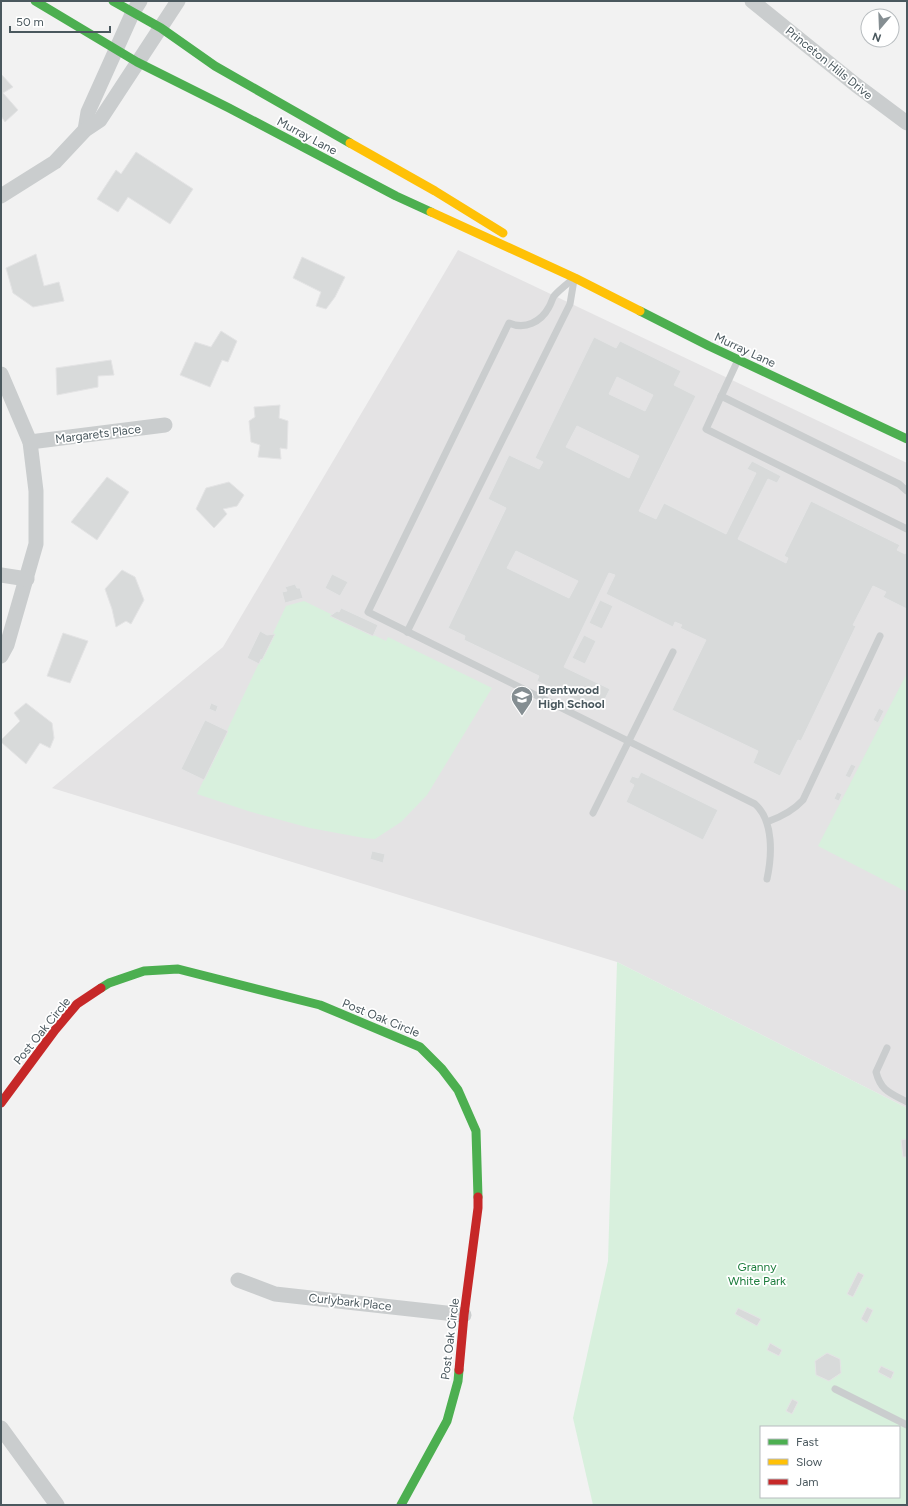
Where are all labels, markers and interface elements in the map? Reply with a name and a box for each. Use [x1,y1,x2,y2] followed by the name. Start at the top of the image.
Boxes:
[10,8,110,34] scale bar
[860,8,900,48] north arrow
[16,15,44,29] text: 50 m
[783,24,876,103] street label: Princeton Hills Drive
[871,29,883,45] text: N
[275,114,340,158] street label: Murray Lane
[712,330,778,370] street label: Murray Lane
[54,422,142,446] street label: Margarets Place
[538,683,605,711] place label: Brentwood High School
[509,684,535,717] school or university icon: Brentwood High School
[11,994,74,1067] street label: Post Oak Circle
[340,996,422,1040] street label: Post Oak Circle
[728,1260,786,1288] park label: Granny White Park
[308,1291,392,1313] street label: Curlybark Place
[438,1297,462,1381] street label: Post Oak Circle
[760,1426,900,1498] legend
[796,1435,819,1449] text: Fast
[796,1455,823,1469] text: Slow
[796,1475,819,1489] text: Jam

